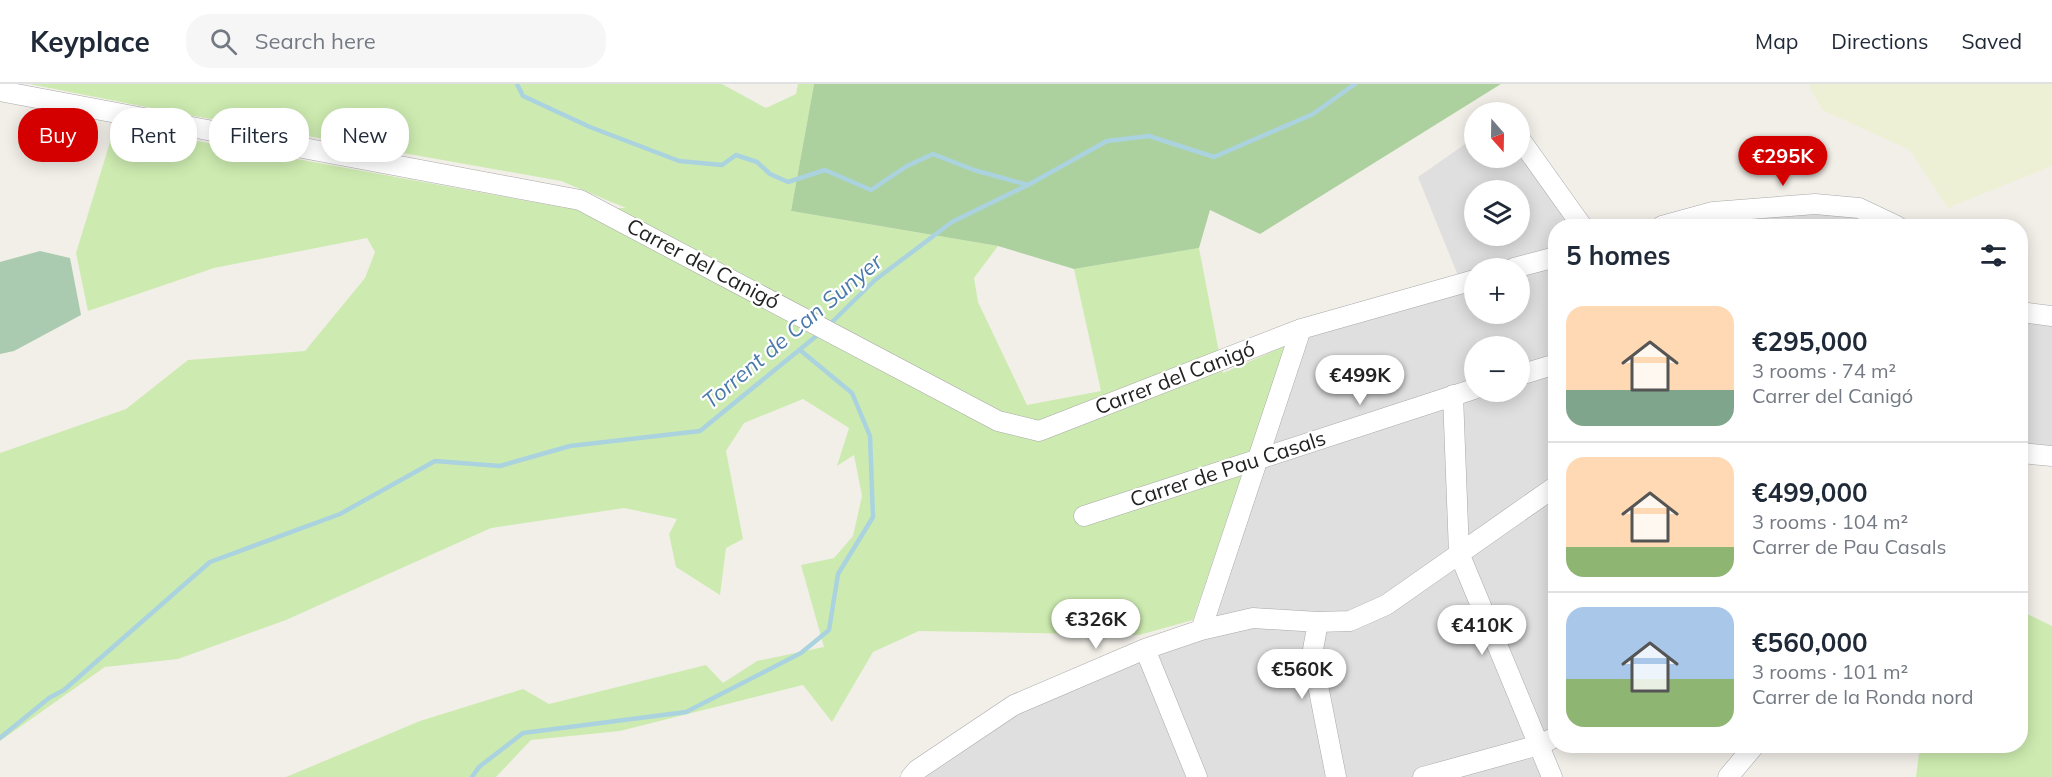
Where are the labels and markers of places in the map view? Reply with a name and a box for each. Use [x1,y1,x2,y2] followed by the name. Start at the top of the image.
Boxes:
[1741,136,1825,187] pin: €295K
[1318,355,1402,406] pin: €499K
[1054,599,1138,650] pin: €326K
[1440,605,1524,656] pin: €410K
[1260,649,1344,700] pin: €560K

